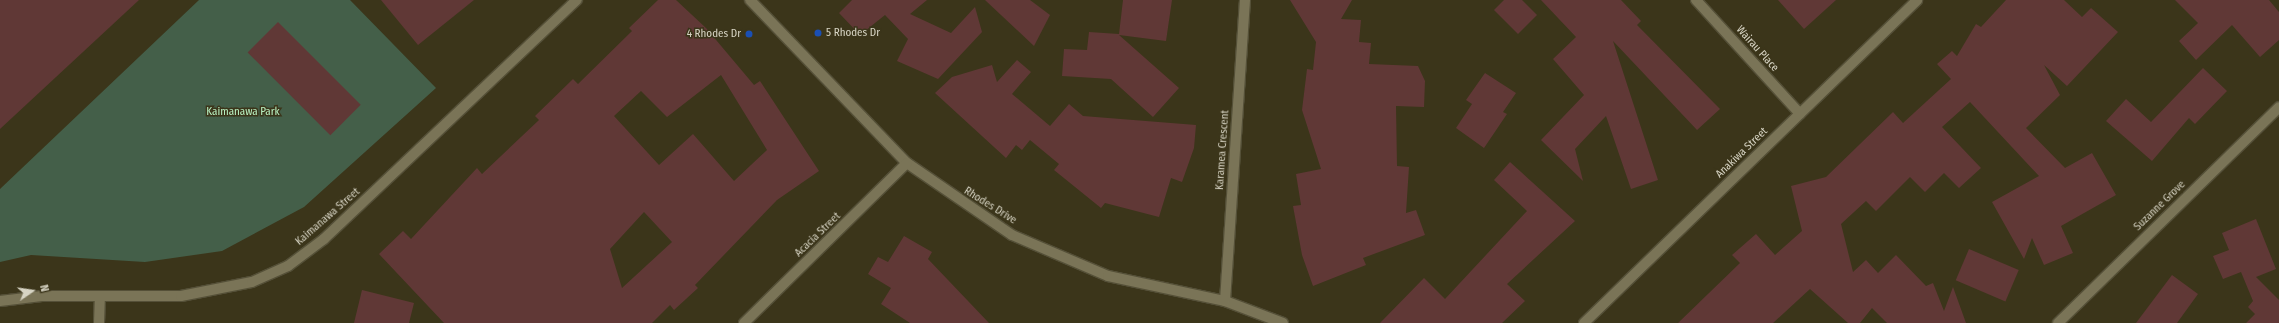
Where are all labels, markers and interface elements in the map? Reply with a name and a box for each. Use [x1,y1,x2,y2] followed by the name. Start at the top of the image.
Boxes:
[1733,23,1781,75] street label: Wairau Place
[826,26,880,40] place label: 5 Rhodes Dr
[687,27,741,41] place label: 4 Rhodes Dr
[813,28,823,38] marker: 5 Rhodes Dr
[744,29,754,39] marker: 4 Rhodes Dr
[206,105,280,119] park label: Kaimanawa Park
[1214,110,1232,190] street label: Karamea Crescent
[1713,125,1771,181] street label: Anakiwa Street
[2132,178,2188,234] street label: Suzanne Grove
[293,185,363,249] street label: Kaimanawa Street
[961,185,1019,227] street label: Rhodes Drive
[792,210,844,260] street label: Acacia Street
[12,271,52,311] north arrow
[37,284,51,293] text: N

